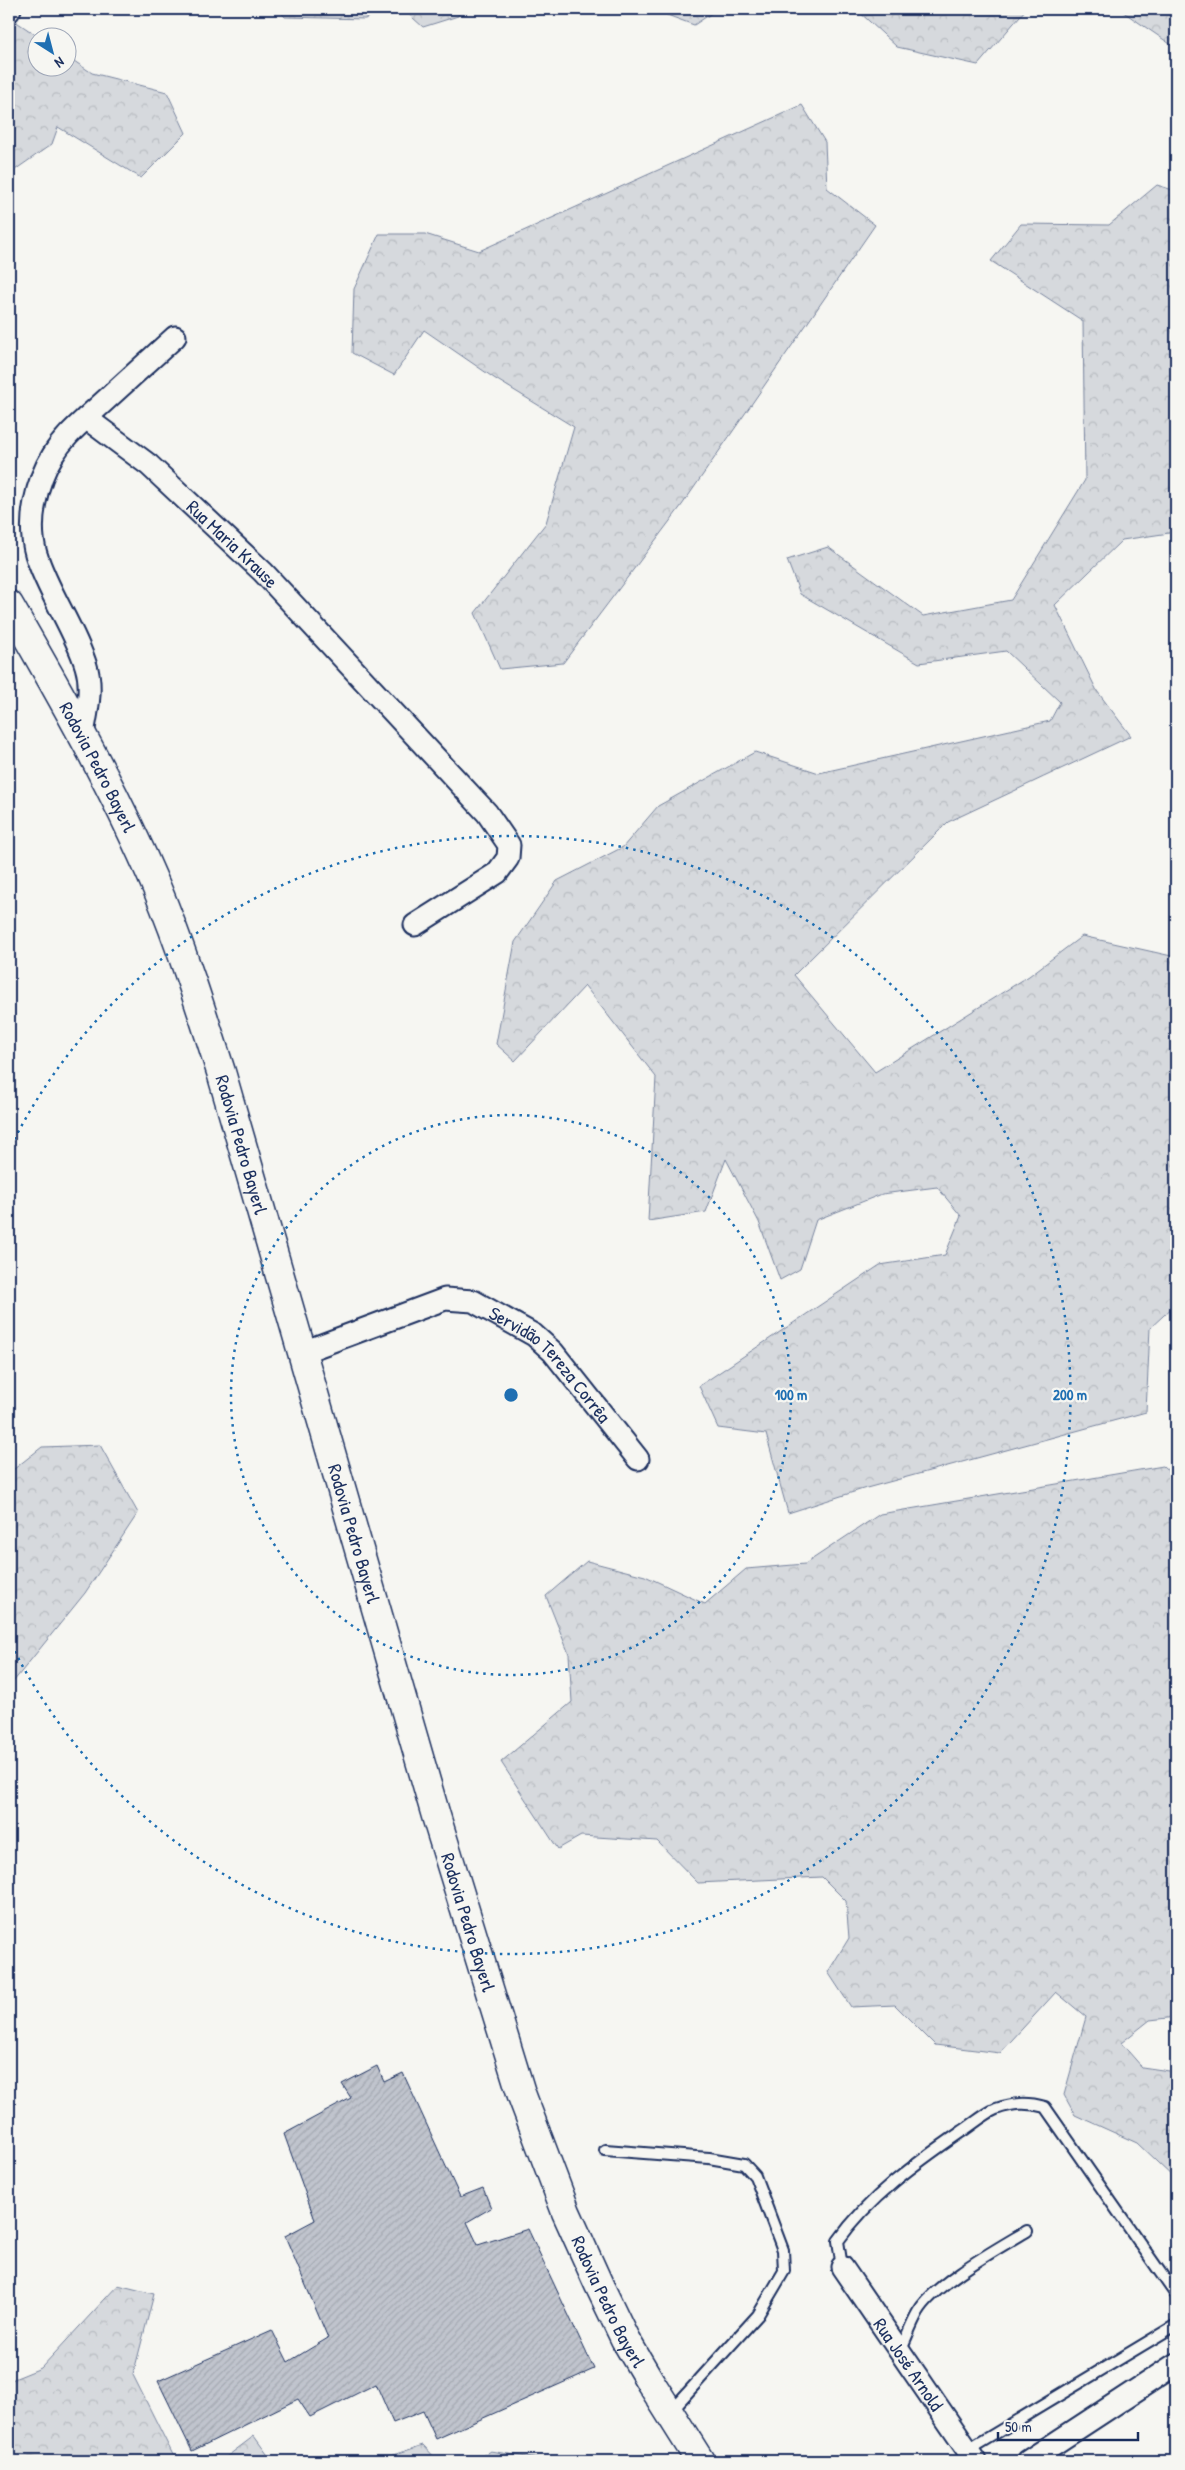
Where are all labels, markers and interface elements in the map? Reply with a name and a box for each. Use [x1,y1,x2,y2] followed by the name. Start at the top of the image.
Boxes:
[28,28,78,78] north arrow
[51,53,69,73] text: N
[181,494,285,594] street label: Rua Maria Krause
[54,697,143,837] street label: Rodovia Pedro Bayerl
[210,1072,275,1218] street label: Rodovia Pedro Bayerl
[485,1300,618,1428] street label: Servidão Tereza Corrêa
[775,1384,807,1405] text: 100 m
[1053,1384,1087,1405] text: 200 m
[502,1386,520,1404] centre of rings
[322,1461,387,1607] street label: Rodovia Pedro Bayerl
[435,1850,502,1996] street label: Rodovia Pedro Bayerl
[565,2232,652,2373] street label: Rodovia Pedro Bayerl
[868,2313,950,2416] street label: Rua José Arnold
[998,2410,1138,2442] scale bar
[1005,2416,1032,2437] text: 50 m

